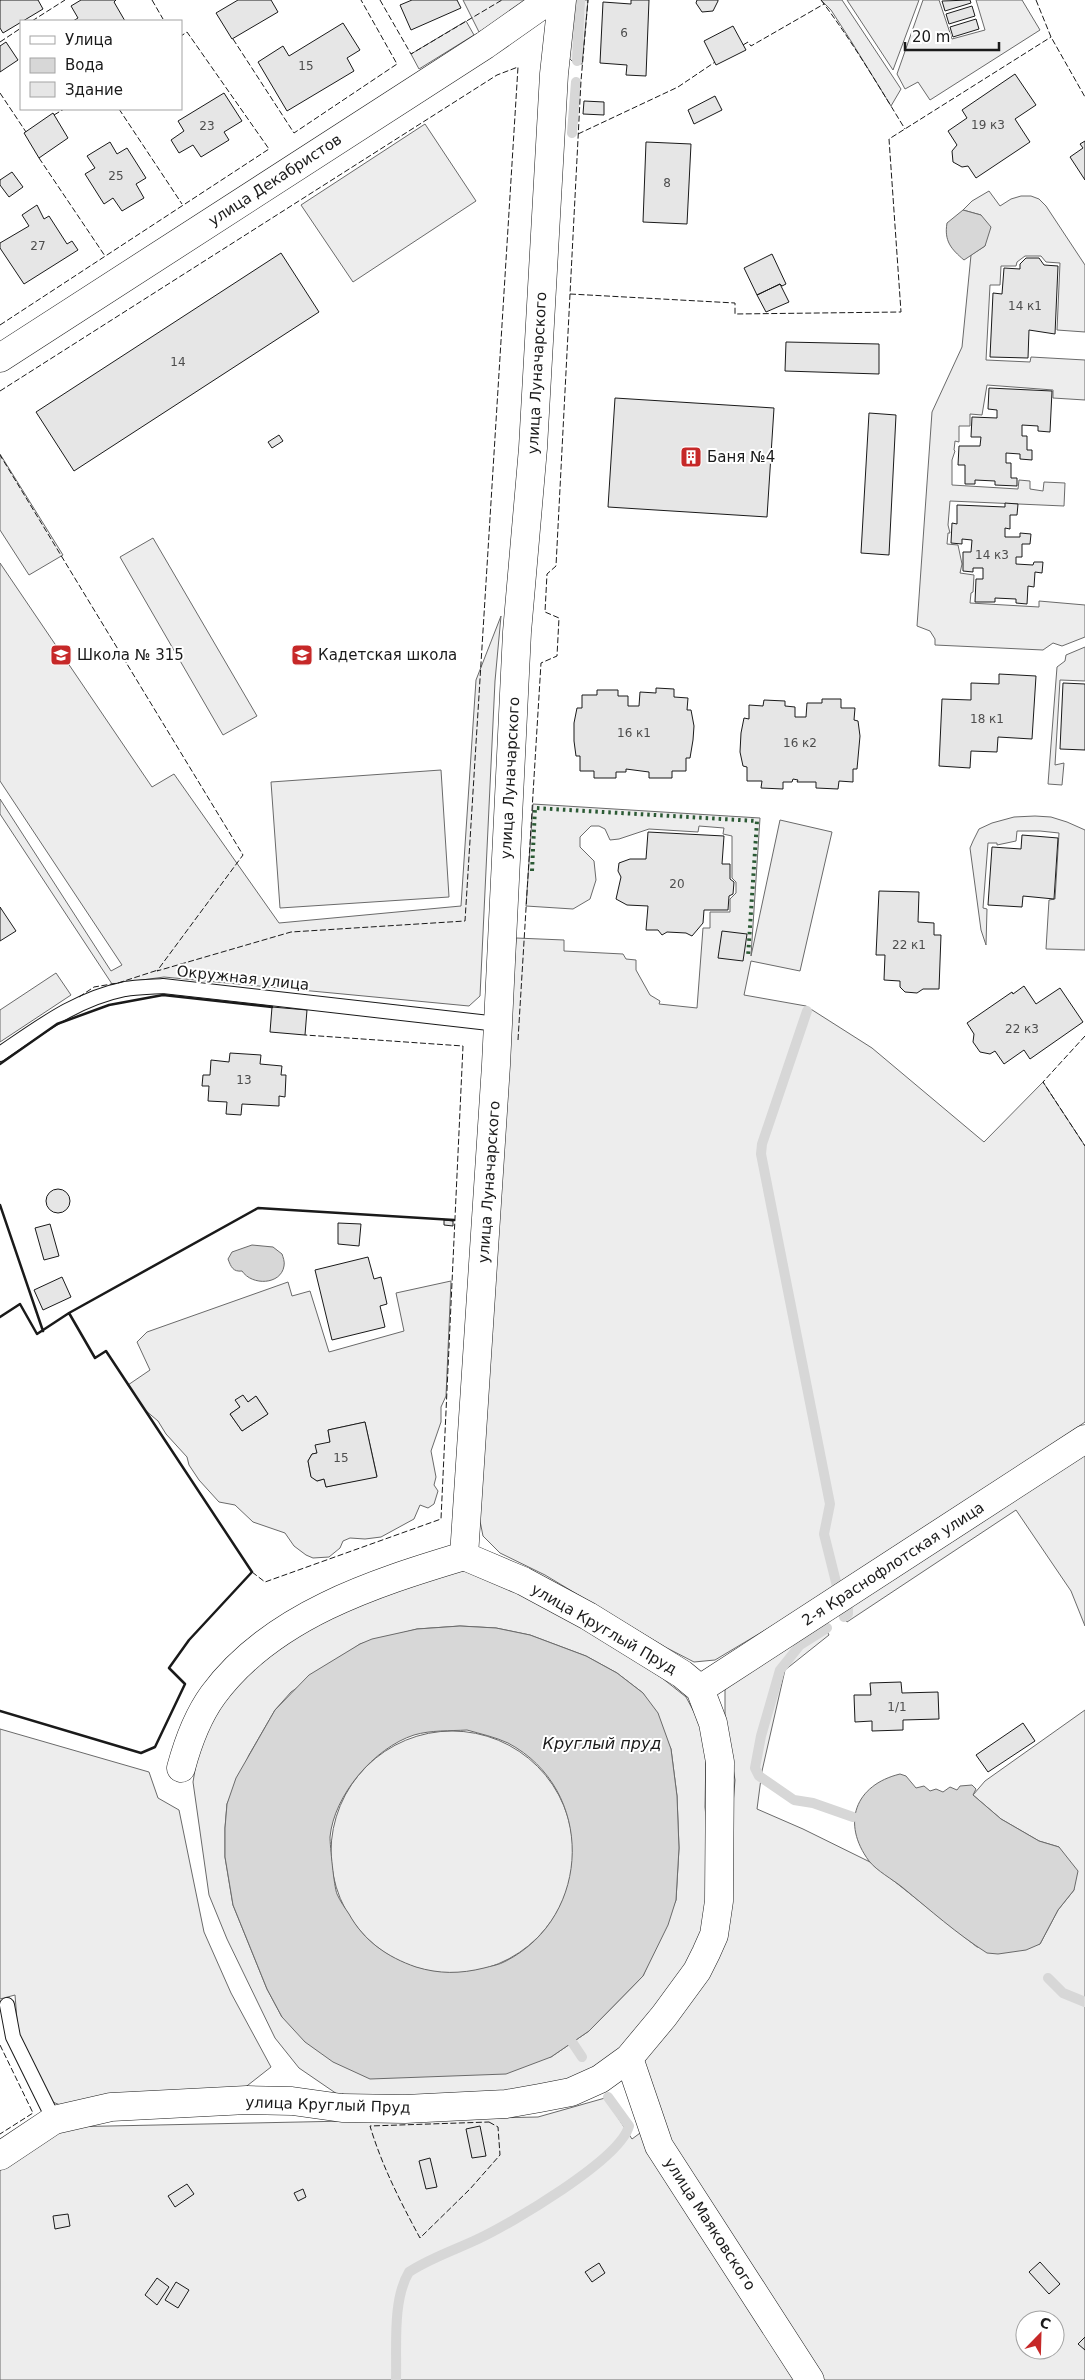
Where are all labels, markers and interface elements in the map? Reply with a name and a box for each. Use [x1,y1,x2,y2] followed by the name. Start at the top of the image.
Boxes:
[20,20,182,110] legend
[905,20,999,52] scale bar
[620,26,628,40] house number: 6
[912,28,950,46] text: 20 m
[65,31,113,49] text: Улица
[65,56,104,74] text: Вода
[298,59,314,73] house number: 15
[65,81,123,99] text: Здание
[971,118,1005,132] house number: 19 к3
[199,119,215,133] house number: 23
[205,130,345,230] street label: улица Декабристов
[108,169,124,183] house number: 25
[663,176,671,190] house number: 8
[30,239,46,253] house number: 27
[524,291,550,455] street label: улица Луначарского
[1008,299,1042,313] house number: 14 к1
[170,355,186,369] house number: 14
[679,445,703,469] building icon: Баня №4
[707,448,775,466] place label: Баня №4
[975,548,1009,562] house number: 14 к3
[49,643,73,667] school or university icon: Школа № 315
[290,643,314,667] school or university icon: Кадетская школа
[77,646,184,664] place label: Школа № 315
[318,646,457,664] place label: Кадетская школа
[497,696,523,860] street label: улица Луначарского
[970,712,1004,726] house number: 18 к1
[617,726,651,740] house number: 16 к1
[783,736,817,750] house number: 16 к2
[669,877,685,891] house number: 20
[892,938,926,952] house number: 22 к1
[176,962,310,994] street label: Окружная улица
[1005,1022,1039,1036] house number: 22 к3
[236,1073,252,1087] house number: 13
[474,1100,504,1264] street label: улица Луначарского
[333,1451,349,1465] house number: 15
[799,1498,987,1630] street label: 2-я Краснофлотская улица
[528,1580,680,1678] street label: улица Круглый Пруд
[887,1700,907,1714] house number: 1/1
[543,1734,661,1753] water label: Круглый пруд
[245,2093,411,2117] street label: улица Круглый Пруд
[660,2154,760,2294] street label: улица Маяковского
[1015,2310,1065,2360] north arrow
[1037,2314,1053,2332] text: С

